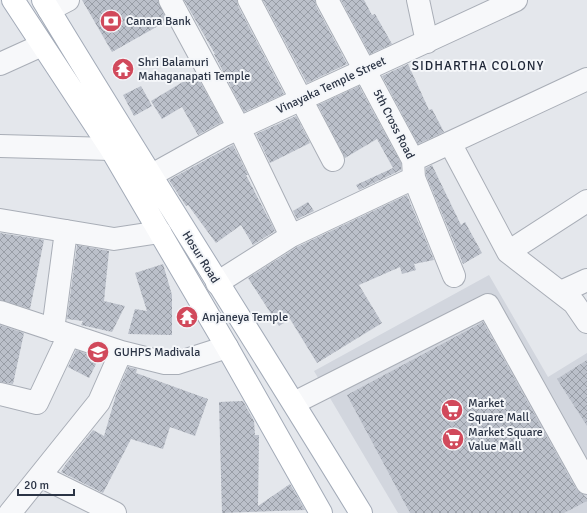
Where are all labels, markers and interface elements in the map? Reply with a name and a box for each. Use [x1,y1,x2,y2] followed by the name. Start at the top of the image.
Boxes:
[98,8,124,34] bank icon: Canara Bank
[126,14,191,29] place label: Canara Bank
[274,53,388,117] street label: Vinayaka Temple Street
[138,55,250,84] place label: Shri Balamuri Mahaganapati Temple
[110,56,136,82] temple icon: Shri Balamuri Mahaganapati Temple
[412,58,544,74] district label: SIDHARTHA COLONY
[370,87,418,162] street label: 5th Cross Road
[179,228,223,286] street label: Hosur Road
[174,304,200,330] temple icon: Anjaneya Temple
[202,310,288,325] place label: Anjaneya Temple
[85,339,111,365] school or university icon: GUHPS Madivala
[114,345,200,360] place label: GUHPS Madivala
[468,396,530,425] place label: Market Square Mall
[439,397,465,423] supermarket icon: Market Square Mall
[468,425,543,454] place label: Market Square Value Mall
[440,426,466,452] supermarket icon: Market Square Value Mall
[18,471,74,497] scale bar
[24,478,49,493] text: 20 m

